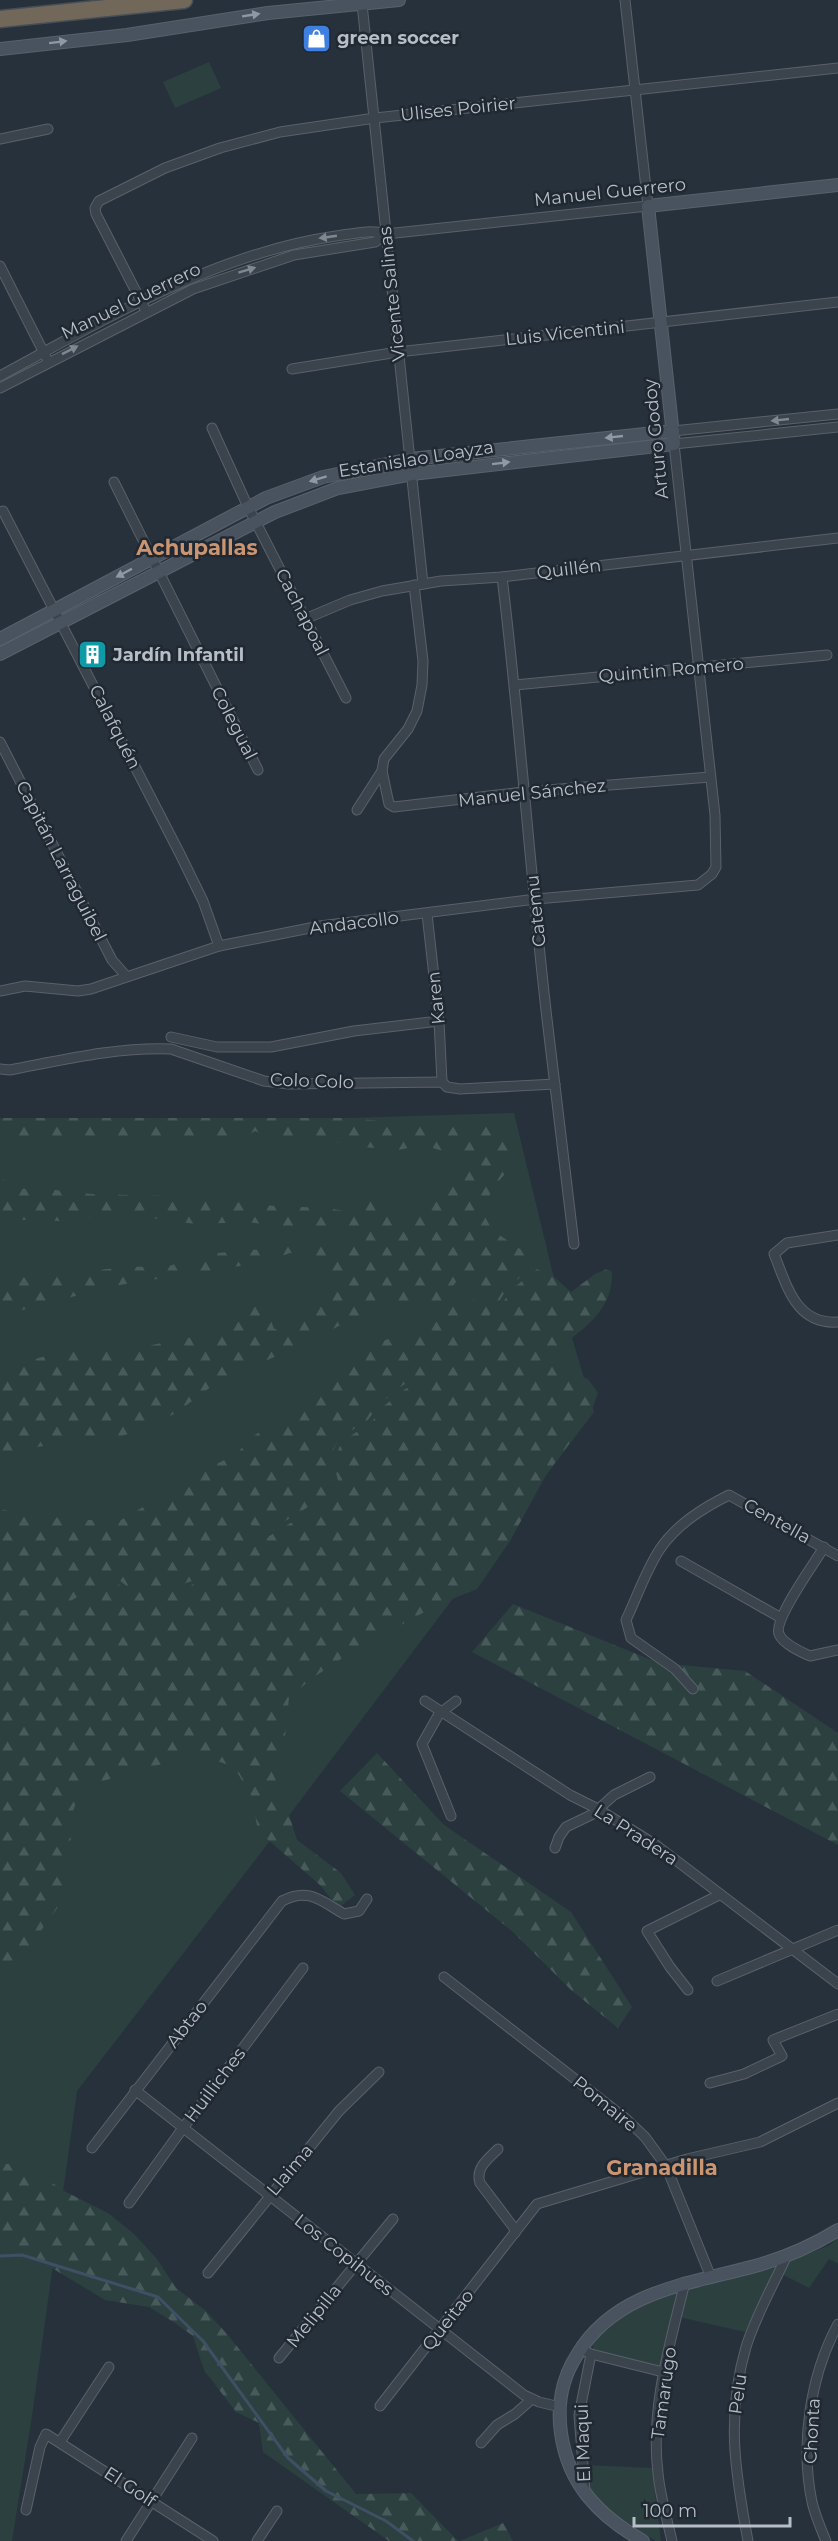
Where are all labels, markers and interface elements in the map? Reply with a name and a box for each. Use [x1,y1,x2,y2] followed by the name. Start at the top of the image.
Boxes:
[242,11,261,20] one-way arrow
[300,22,332,54] shop icon: green soccer
[337,27,459,49] place label: green soccer
[49,37,68,47] one-way arrow
[399,92,517,126] street label: Ulises Poirier
[533,173,687,211] street label: Manuel Guerrero
[374,225,410,363] street label: Vicente Salinas
[319,233,338,242] one-way arrow
[58,258,204,344] street label: Manuel Guerrero
[238,264,256,274] one-way arrow
[504,316,626,350] street label: Luis Vicentini
[61,346,79,356] one-way arrow
[639,377,673,500] street label: Arturo Godoy
[770,415,789,425] one-way arrow
[605,433,624,442] one-way arrow
[337,436,495,482] street label: Estanislao Loayza
[491,459,510,468] one-way arrow
[309,475,327,484] one-way arrow
[135,535,258,560] district label: Achupallas
[536,554,602,584] street label: Quillén
[271,565,333,659] street label: Cachapoal
[115,568,132,578] one-way arrow
[76,639,108,671] building icon: Jardín Infantil
[112,644,244,666] place label: Jardín Infantil
[597,653,745,687] street label: Quintin Romero
[84,681,146,773] street label: Calafquén
[206,683,262,763] street label: Colegual
[457,774,607,812] street label: Manuel Sánchez
[11,777,111,945] street label: Capitán Larraguibel
[521,874,551,948] street label: Catemu
[308,907,400,939] street label: Andacollo
[422,970,450,1026] street label: Karen
[270,1069,354,1093] street label: Colo Colo
[740,1494,814,1548] street label: Centella
[590,1800,682,1870] street label: La Pradera
[162,1996,212,2052] street label: Abtao
[180,2043,250,2127] street label: Huilliches
[568,2071,642,2137] street label: Pomaire
[262,2140,318,2200] street label: Llaima
[606,2155,718,2180] district label: Granadilla
[290,2209,398,2301] street label: Los Copihues
[282,2280,346,2352] street label: Melipilla
[417,2285,479,2355] street label: Queitao
[647,2345,681,2441] street label: Tamarugo
[724,2372,752,2416] street label: Pelu
[799,2397,825,2465] street label: Chonta
[571,2403,595,2483] street label: El Maqui
[100,2462,161,2512] street label: El Golf
[634,2490,790,2528] scale bar
[643,2500,697,2522] text: 100 m

